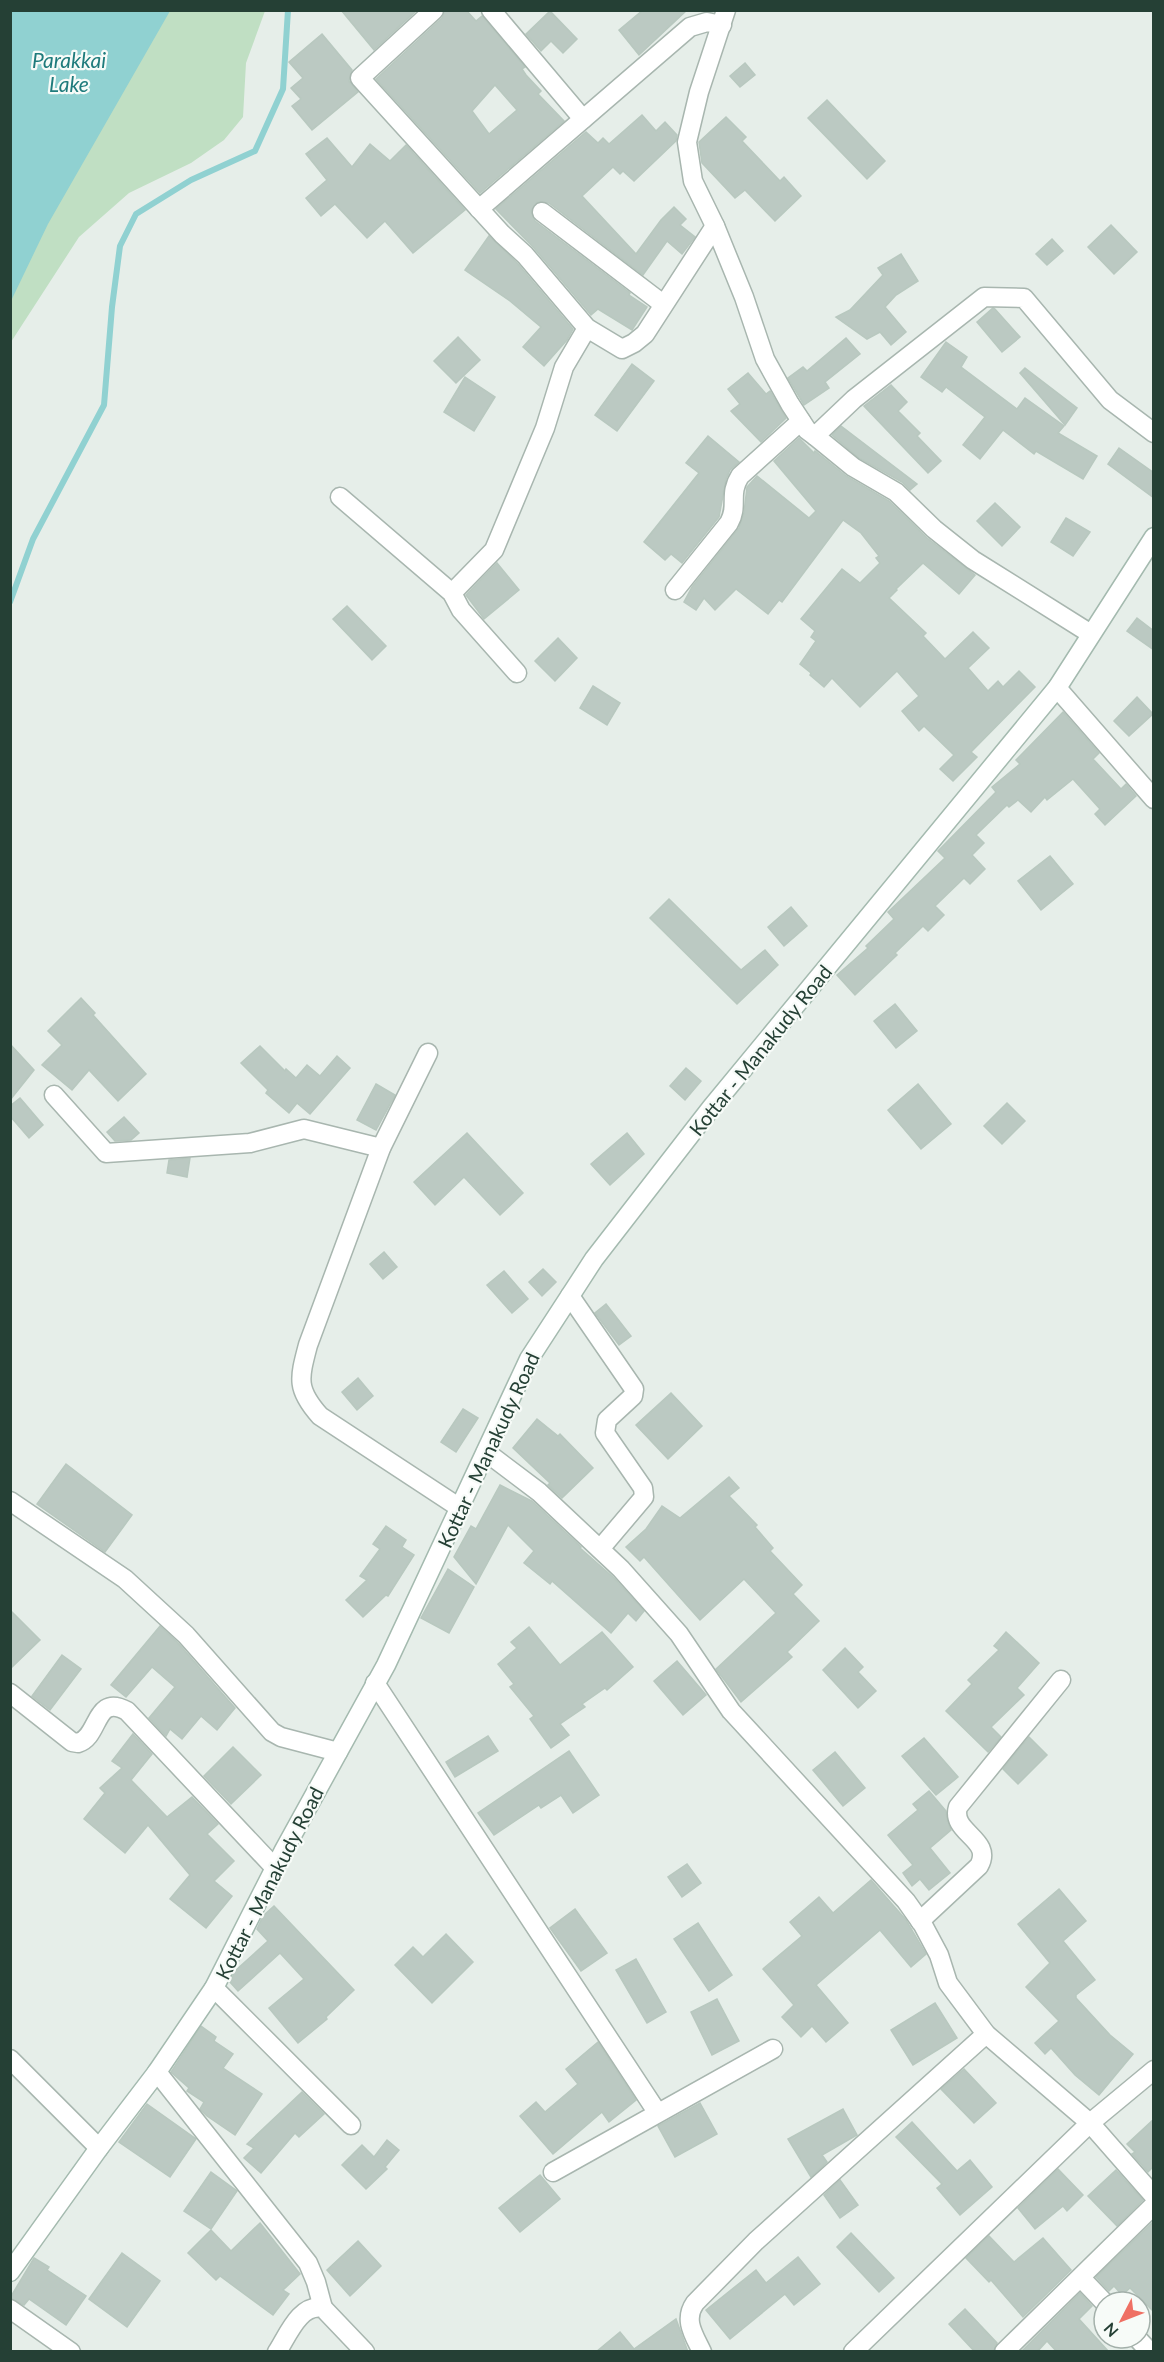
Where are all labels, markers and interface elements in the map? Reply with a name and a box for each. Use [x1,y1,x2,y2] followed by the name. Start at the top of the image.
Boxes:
[32,47,106,96] water label: Parakkai Lake
[684,960,836,1140] street label: Kottar - Manakudy Road
[432,1348,544,1552] street label: Kottar - Manakudy Road
[210,1783,328,1983] street label: Kottar - Manakudy Road
[1092,2290,1152,2350] north arrow
[1099,2319,1122,2341] text: N

